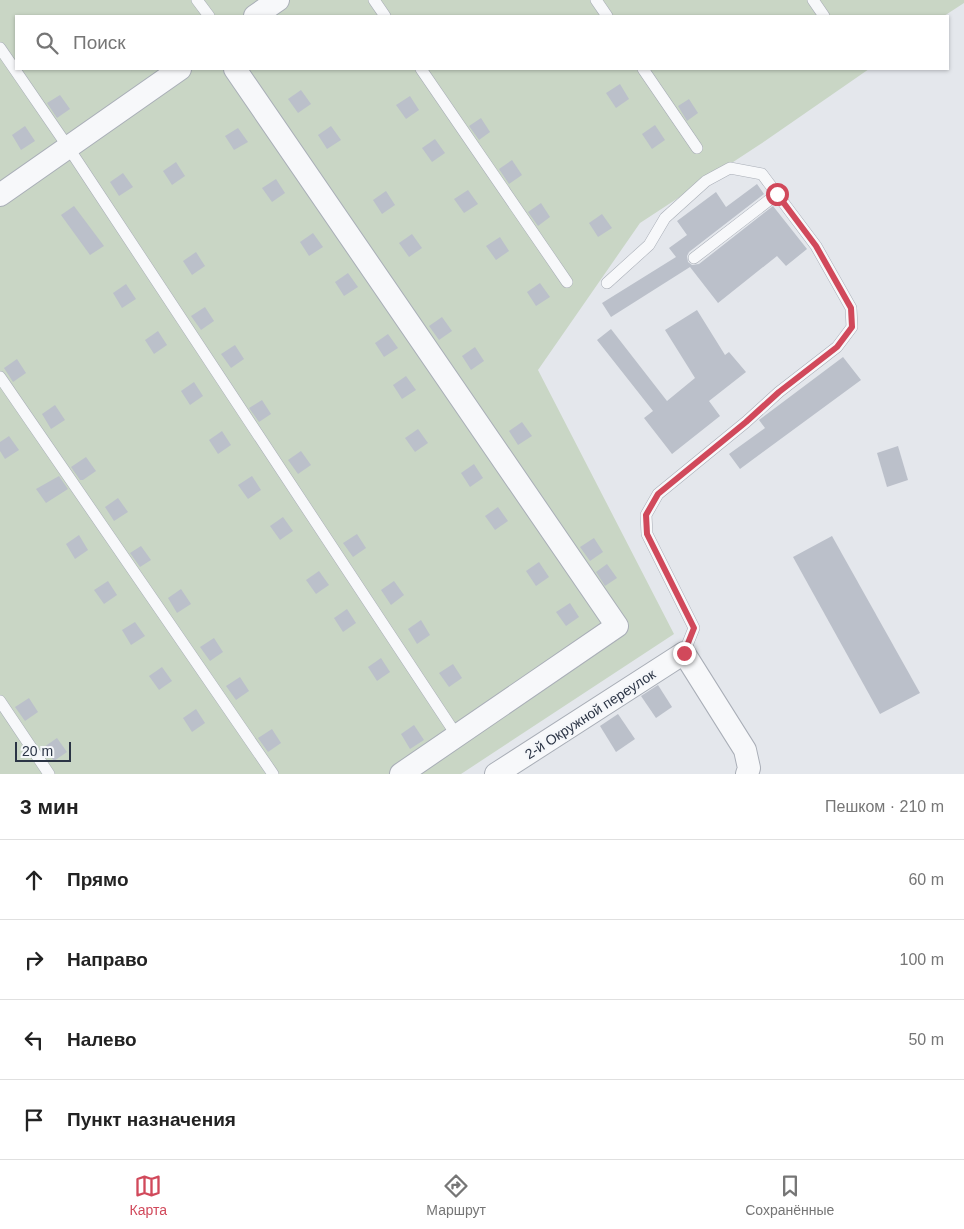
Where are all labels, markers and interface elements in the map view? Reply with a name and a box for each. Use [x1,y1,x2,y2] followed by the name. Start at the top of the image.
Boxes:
[15,15,949,70] search box
[33,29,61,57] icon: search
[73,32,126,53] text: Поиск
[766,183,789,206] route start
[673,642,696,665] route end
[522,665,659,762] street label: 2-й Окружной переулок
[15,739,71,762] scale bar
[22,743,53,759] text: 20 m
[20,795,79,818] text: 3 мин
[825,798,944,815] text: Пешком · 210 m
[20,866,48,894] icon: ahead
[67,869,129,890] text: Прямо
[908,871,944,888] text: 60 m
[20,946,48,974] icon: right
[67,949,148,970] text: Направо
[900,951,944,968] text: 100 m
[20,1026,48,1054] icon: left
[67,1029,137,1050] text: Налево
[908,1031,944,1048] text: 50 m
[20,1106,48,1134] icon: arrive
[67,1109,236,1130] text: Пункт назначения
[130,1172,167,1218] tab: Карта
[426,1172,486,1218] tab: Маршрут
[745,1172,834,1218] tab: Сохранённые

